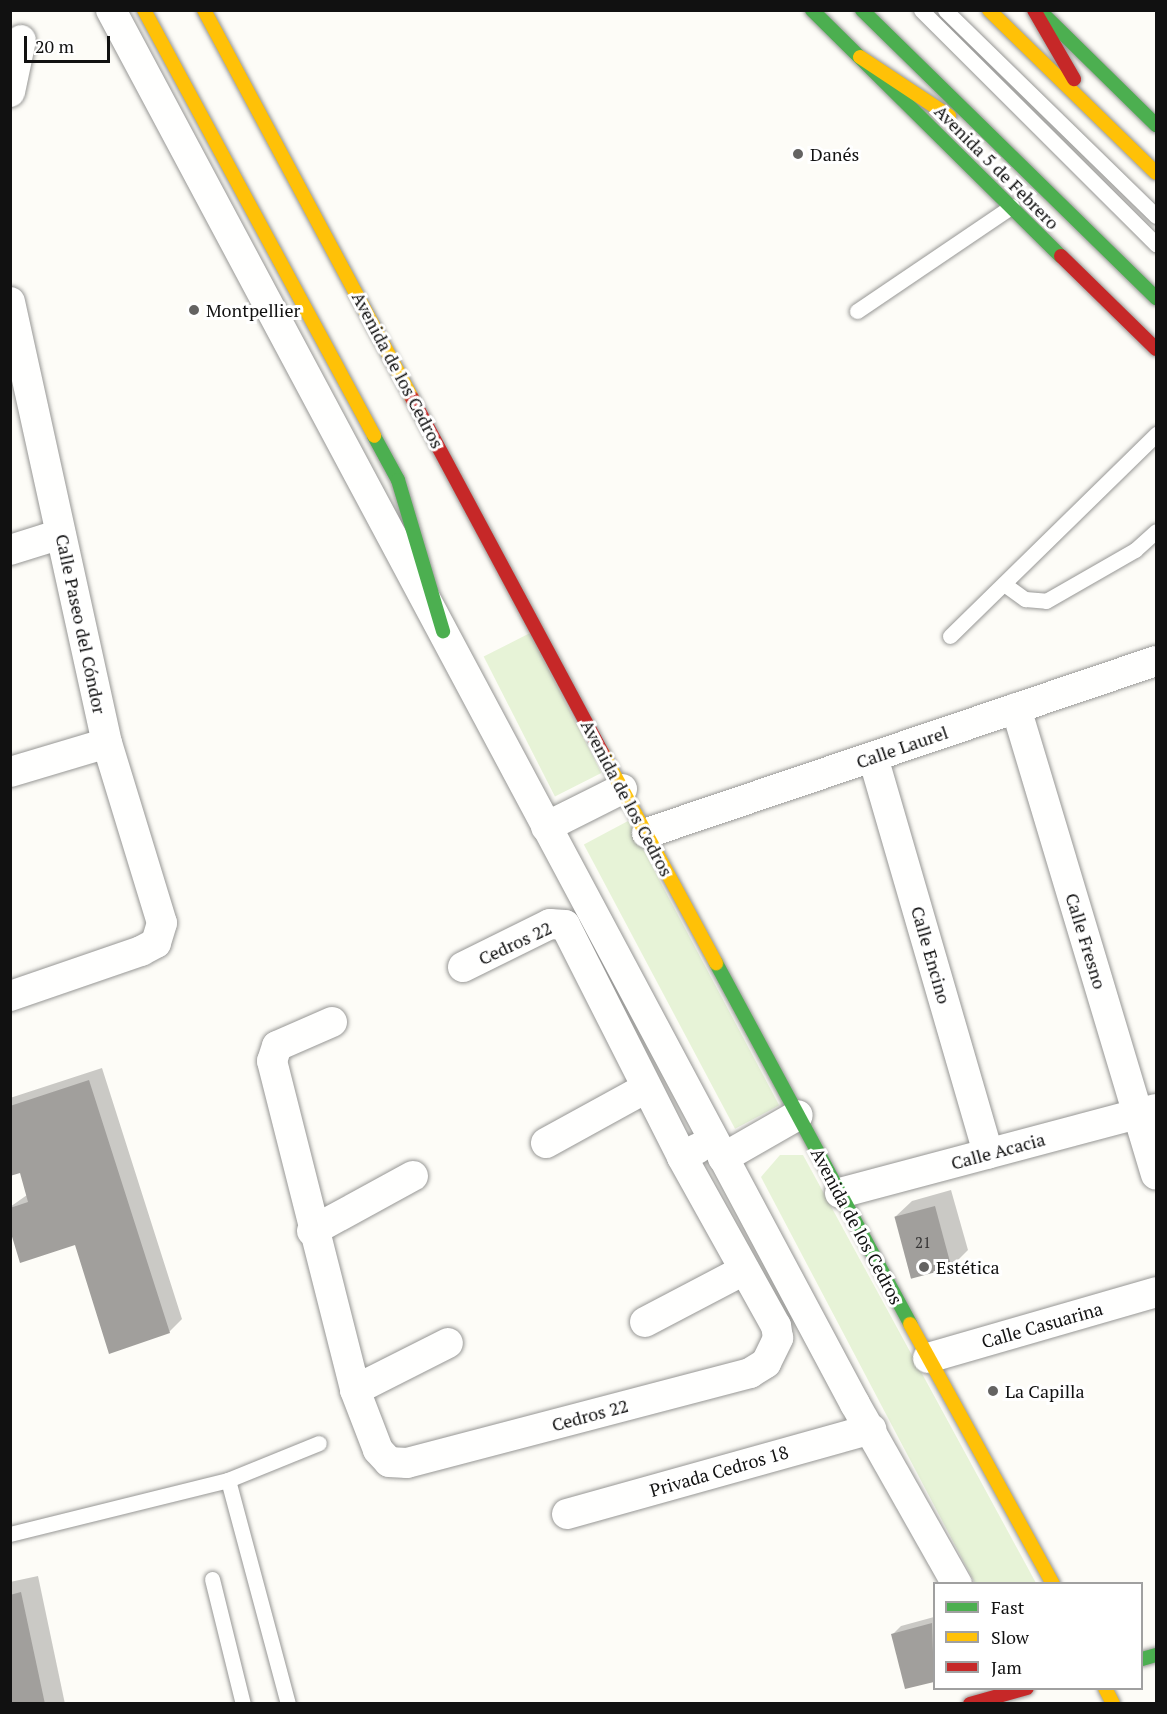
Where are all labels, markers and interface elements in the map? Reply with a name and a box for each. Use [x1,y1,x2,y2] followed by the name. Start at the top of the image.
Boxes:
[27,24,112,62] scale bar
[35,34,74,58] text: 20 m
[930,100,1064,234] street label: Avenida 5 de Febrero
[810,143,859,165] place label: Danés
[791,147,805,161] marker: Danés
[348,288,448,452] street label: Avenida de los Cedros
[206,299,300,321] place label: Montpellier
[187,303,201,317] marker: Montpellier
[51,532,111,716] street label: Calle Paseo del Cóndor
[577,716,677,880] street label: Avenida de los Cedros
[853,721,951,773] street label: Calle Laurel
[1061,890,1111,992] street label: Calle Fresno
[907,904,955,1006] street label: Calle Encino
[475,917,555,969] street label: Cedros 22
[948,1128,1048,1174] street label: Calle Acacia
[807,1144,907,1308] street label: Avenida de los Cedros
[915,1234,931,1252] house number: 21
[936,1256,1000,1278] place label: Estética
[917,1260,931,1274] marker: Estética
[979,1297,1105,1353] street label: Calle Casuarina
[1005,1380,1085,1402] place label: La Capilla
[986,1384,1000,1398] marker: La Capilla
[549,1394,631,1436] street label: Cedros 22
[647,1441,791,1501] street label: Privada Cedros 18
[933,1582,1143,1690] legend
[991,1595,1024,1619] text: Fast
[991,1625,1029,1649] text: Slow
[991,1655,1022,1679] text: Jam

